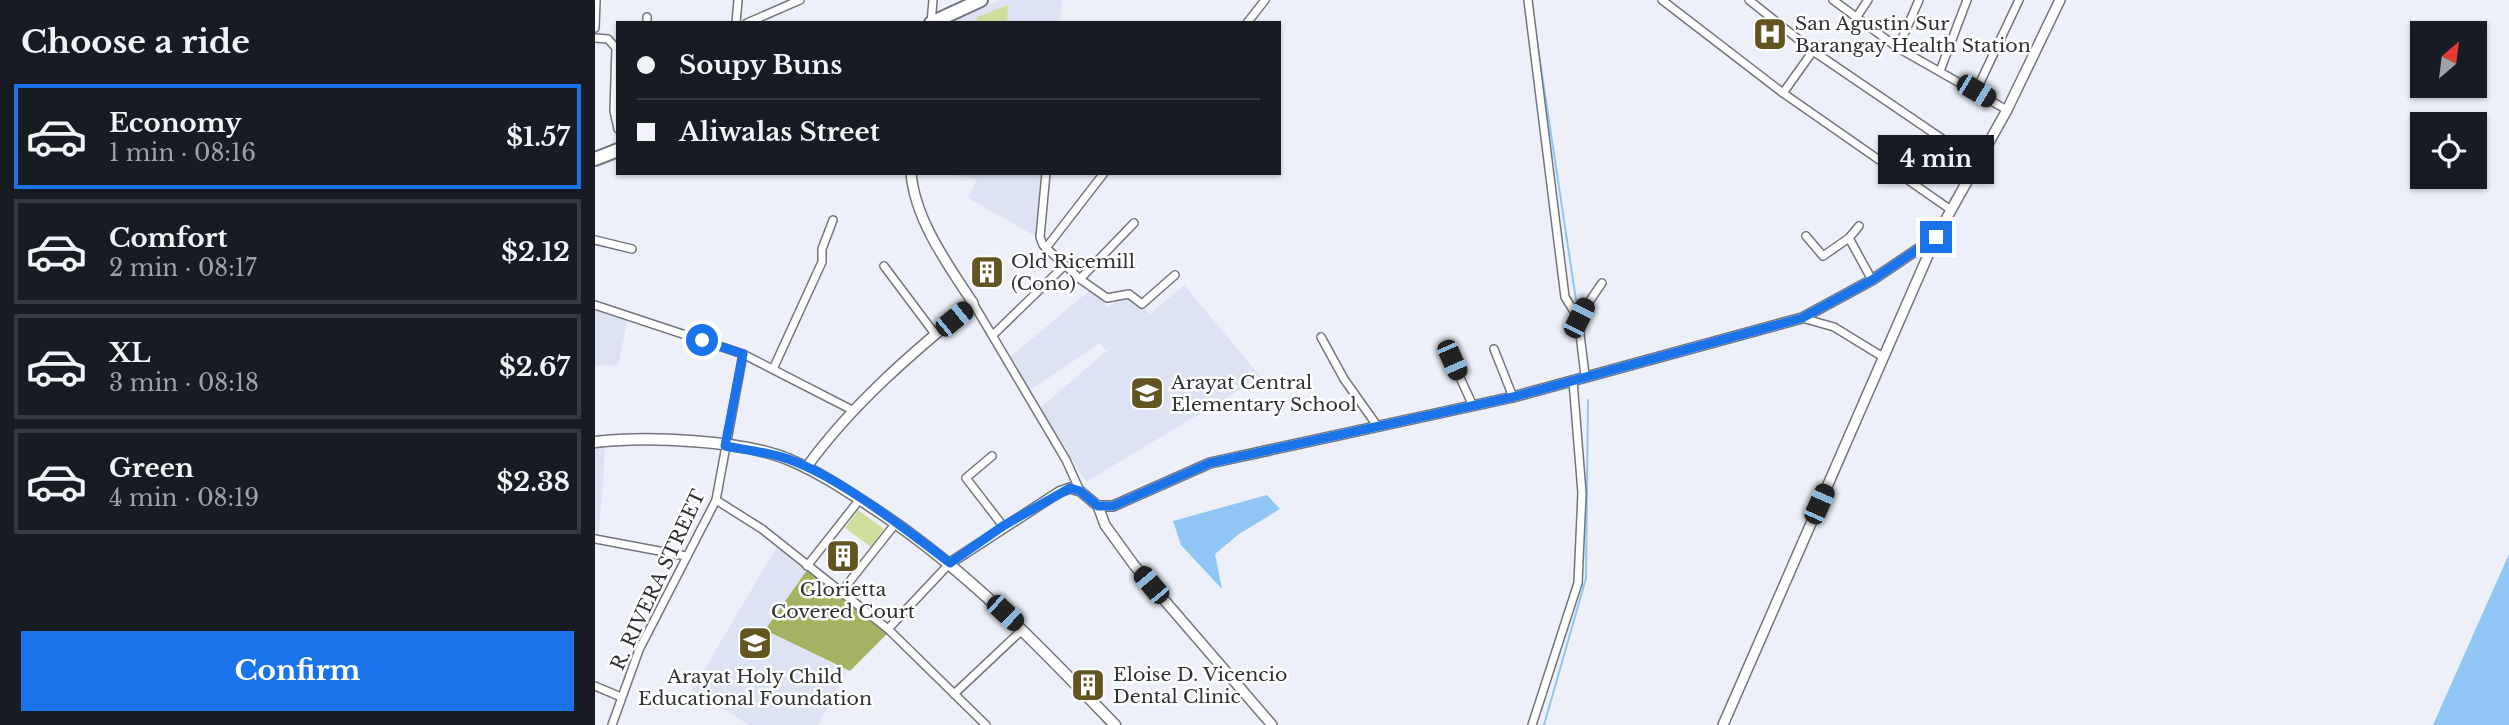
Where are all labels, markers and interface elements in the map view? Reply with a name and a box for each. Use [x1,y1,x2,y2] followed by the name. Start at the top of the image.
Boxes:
[1795,12,2031,57] place label: San Agustin Sur Barangay Health Station
[1751,15,1789,53] hospital icon: San Agustin Sur Barangay Health Station
[2410,21,2487,98] north arrow
[2410,21,2487,189] map controls
[21,22,250,62] text: Choose a ride
[679,49,842,81] text: Soupy Buns
[1953,71,2000,111] car
[25,105,88,168] icon: car
[109,107,242,139] text: Economy
[2410,112,2487,189] button: locate
[679,116,880,148] text: Aliwalas Street
[506,121,570,153] text: $1.57
[1878,135,1994,184] callout: 4 min
[109,139,256,167] text: 1 min · 08:16
[1900,145,1972,173] text: 4 min
[25,220,88,283] icon: car
[1920,221,1952,253] route end
[109,222,227,254] text: Comfort
[501,236,570,268] text: $2.12
[1011,250,1135,295] place label: Old Ricemill (Cono)
[968,253,1006,291] building icon: Old Ricemill (Cono)
[109,254,257,282] text: 2 min · 08:17
[1561,295,1598,341] car
[932,298,977,340] car
[686,324,718,356] route start
[25,335,88,398] icon: car
[109,337,151,369] text: XL
[1434,337,1471,383] car
[499,351,570,383] text: $2.67
[109,369,259,397] text: 3 min · 08:18
[1170,371,1357,416] place label: Arayat Central Elementary School
[1128,374,1166,412] school or university icon: Arayat Central Elementary School
[25,450,88,513] icon: car
[109,452,194,484] text: Green
[496,466,570,498] text: $2.38
[1801,481,1838,527] car
[109,484,259,512] text: 4 min · 08:19
[606,486,710,674] street label: R. RIVERA STREET
[824,537,862,575] building icon: Glorietta Covered Court
[1130,562,1173,608] car
[771,578,916,623] place label: Glorietta Covered Court
[983,591,1028,635] car
[736,624,774,662] school or university icon: Arayat Holy Child Educational Foundation
[21,631,574,711] button: Confirm
[1113,663,1287,708] place label: Eloise D. Vicencio Dental Clinic
[638,665,872,710] place label: Arayat Holy Child Educational Foundation
[1069,666,1107,704] building icon: Eloise D. Vicencio Dental Clinic

